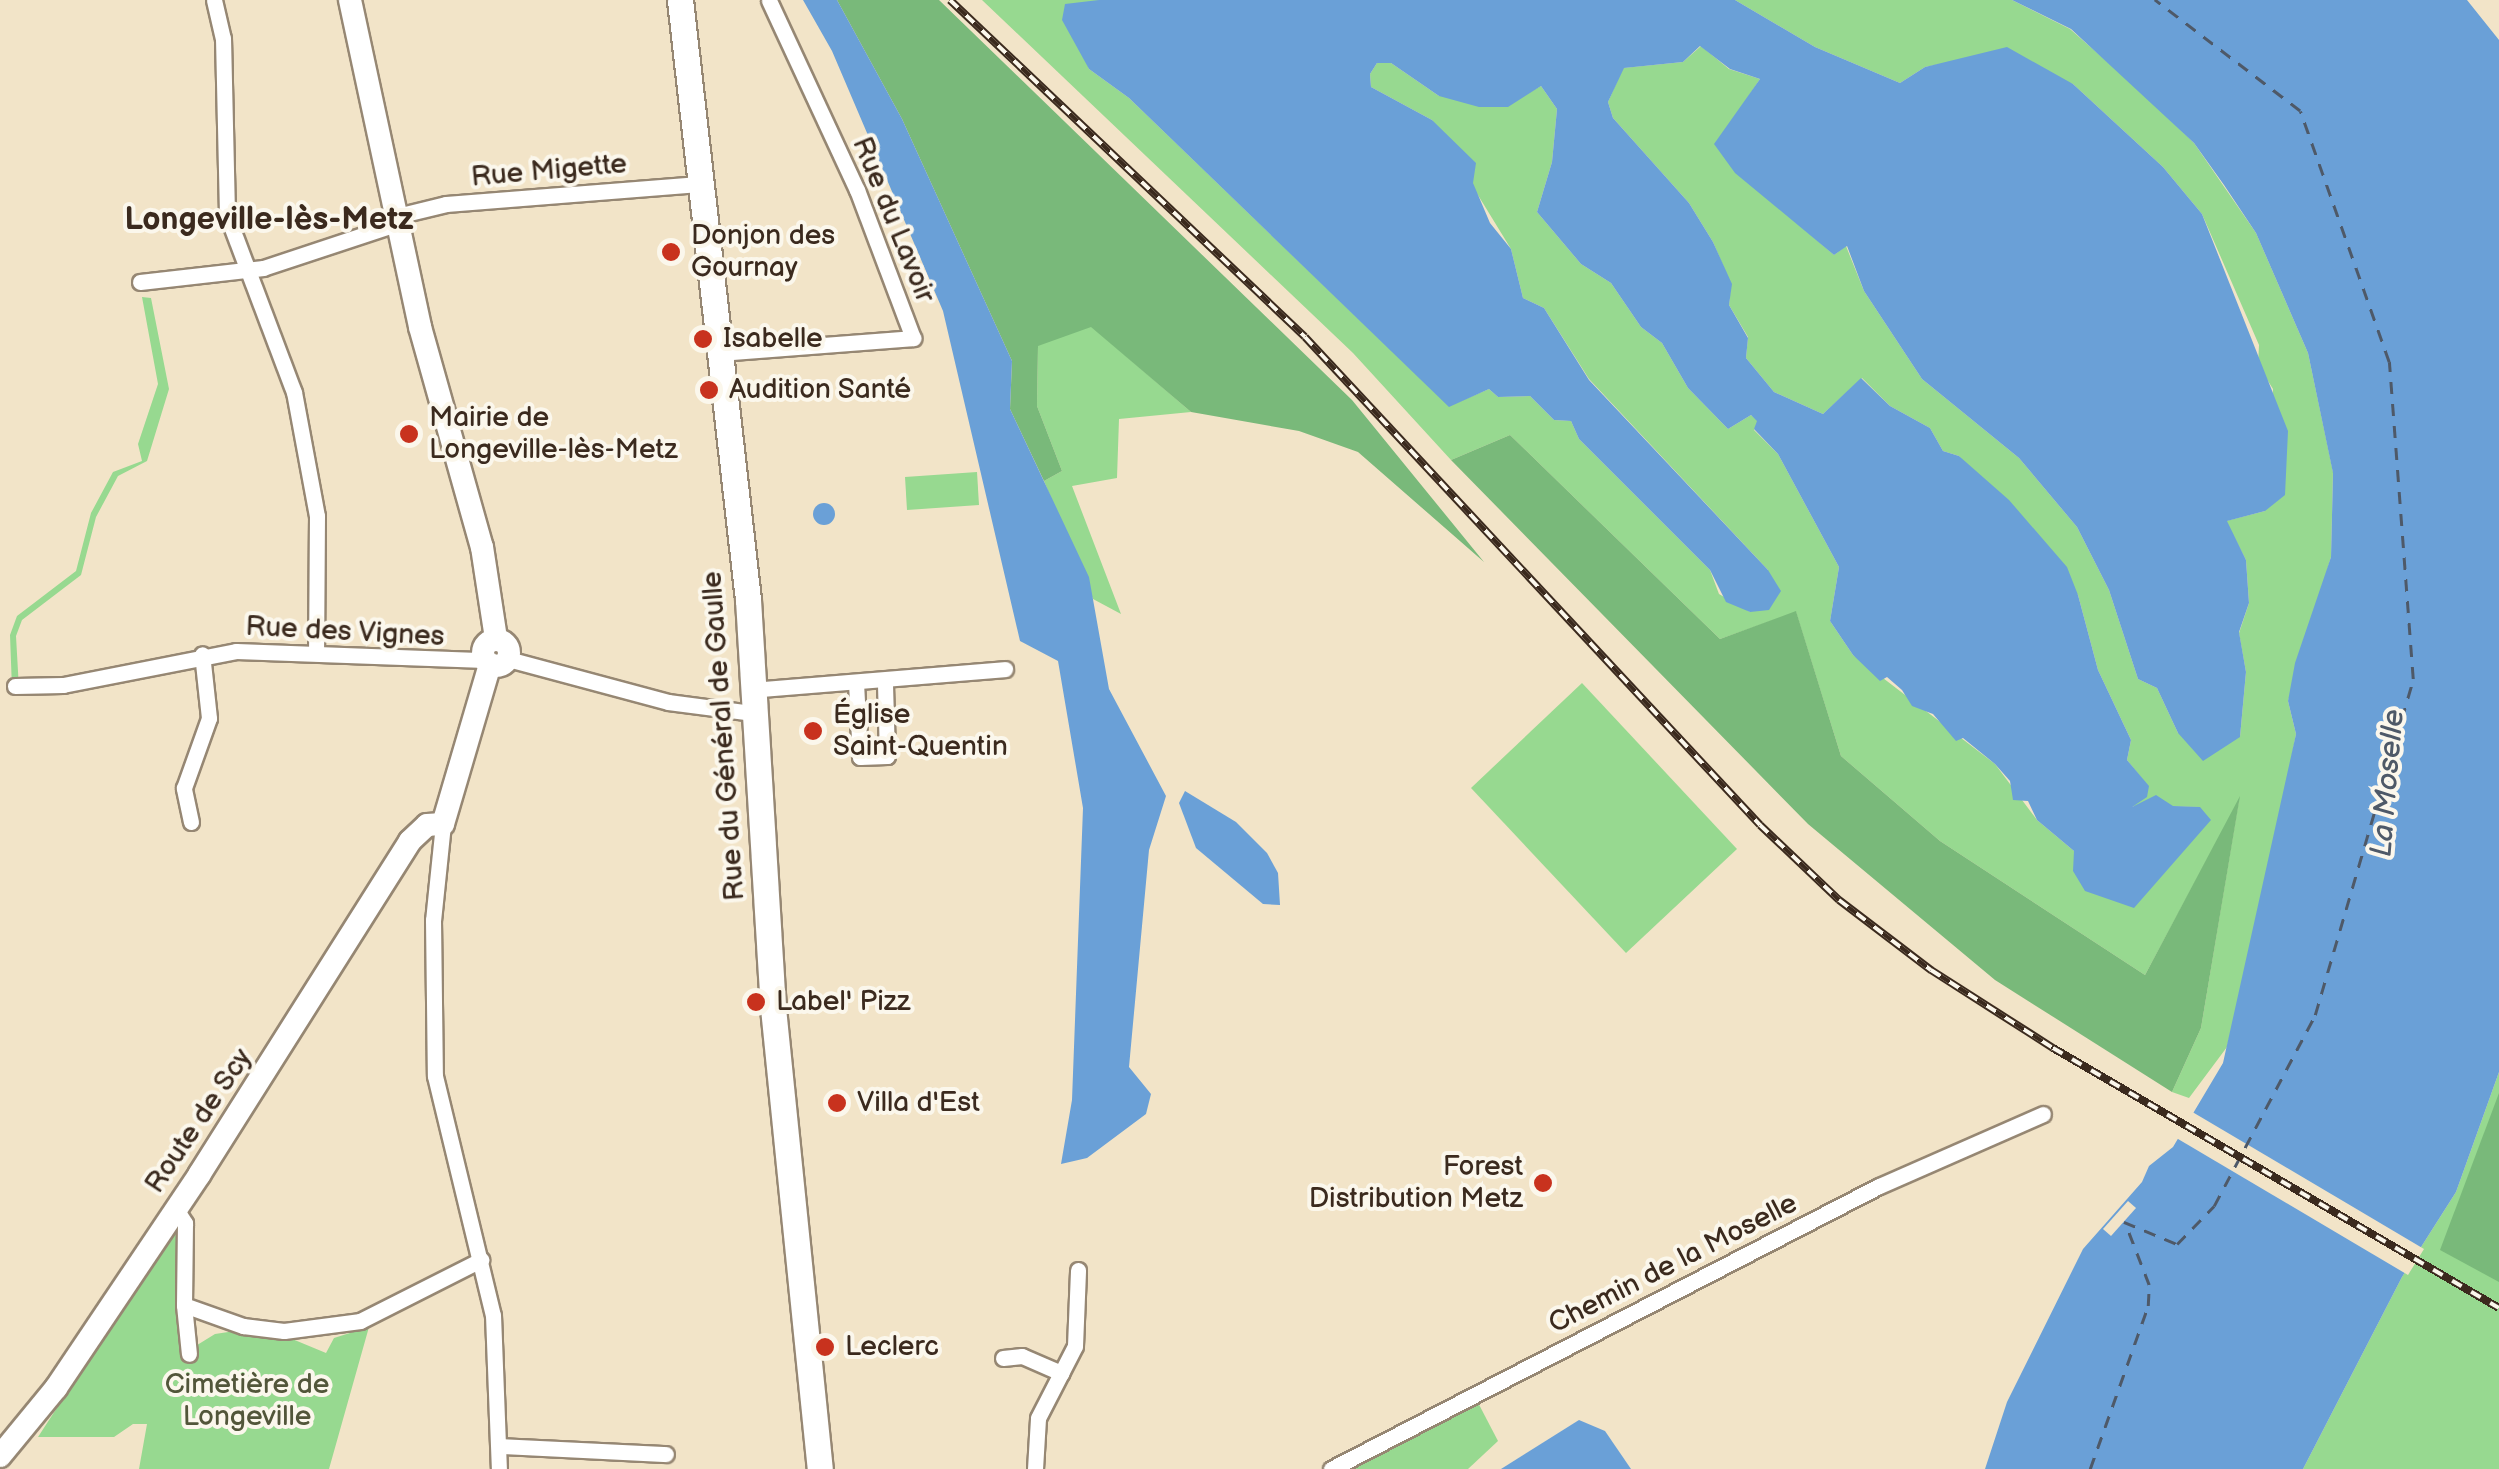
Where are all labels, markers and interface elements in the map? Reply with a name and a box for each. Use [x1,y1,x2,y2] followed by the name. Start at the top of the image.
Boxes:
[845,132,941,308] street label: Rue du Lavoir
[470,147,628,195] street label: Rue Migette
[124,201,414,239] district label: Longeville-lès-Metz
[691,219,835,285] place label: Donjon des Gournay
[660,241,682,263] marker: Donjon des Gournay
[723,322,823,356] place label: Isabelle
[692,328,714,350] marker: Isabelle
[729,373,912,407] place label: Audition Santé
[698,379,720,401] marker: Audition Santé
[429,401,678,467] place label: Mairie de Longeville-lès-Metz
[398,423,420,445] marker: Mairie de Longeville-lès-Metz
[696,570,752,902] street label: Rue du Général de Gaulle
[244,610,446,654] street label: Rue des Vignes
[833,698,1008,764] place label: Église Saint-Quentin
[2364,708,2412,858] water label: La Moselle
[802,720,824,742] marker: Église Saint-Quentin
[776,985,910,1019] place label: Label' Pizz
[745,991,767,1013] marker: Label' Pizz
[138,1042,260,1200] street label: Route de Scy
[857,1086,980,1120] place label: Villa d'Est
[826,1092,848,1114] marker: Villa d'Est
[1309,1150,1523,1216] place label: Forest Distribution Metz
[1532,1172,1554,1194] marker: Forest Distribution Metz
[1543,1187,1803,1341] street label: Chemin de la Moselle
[845,1330,939,1364] place label: Leclerc
[814,1336,836,1358] marker: Leclerc
[165,1368,329,1434] park label: Cimetière de Longeville

